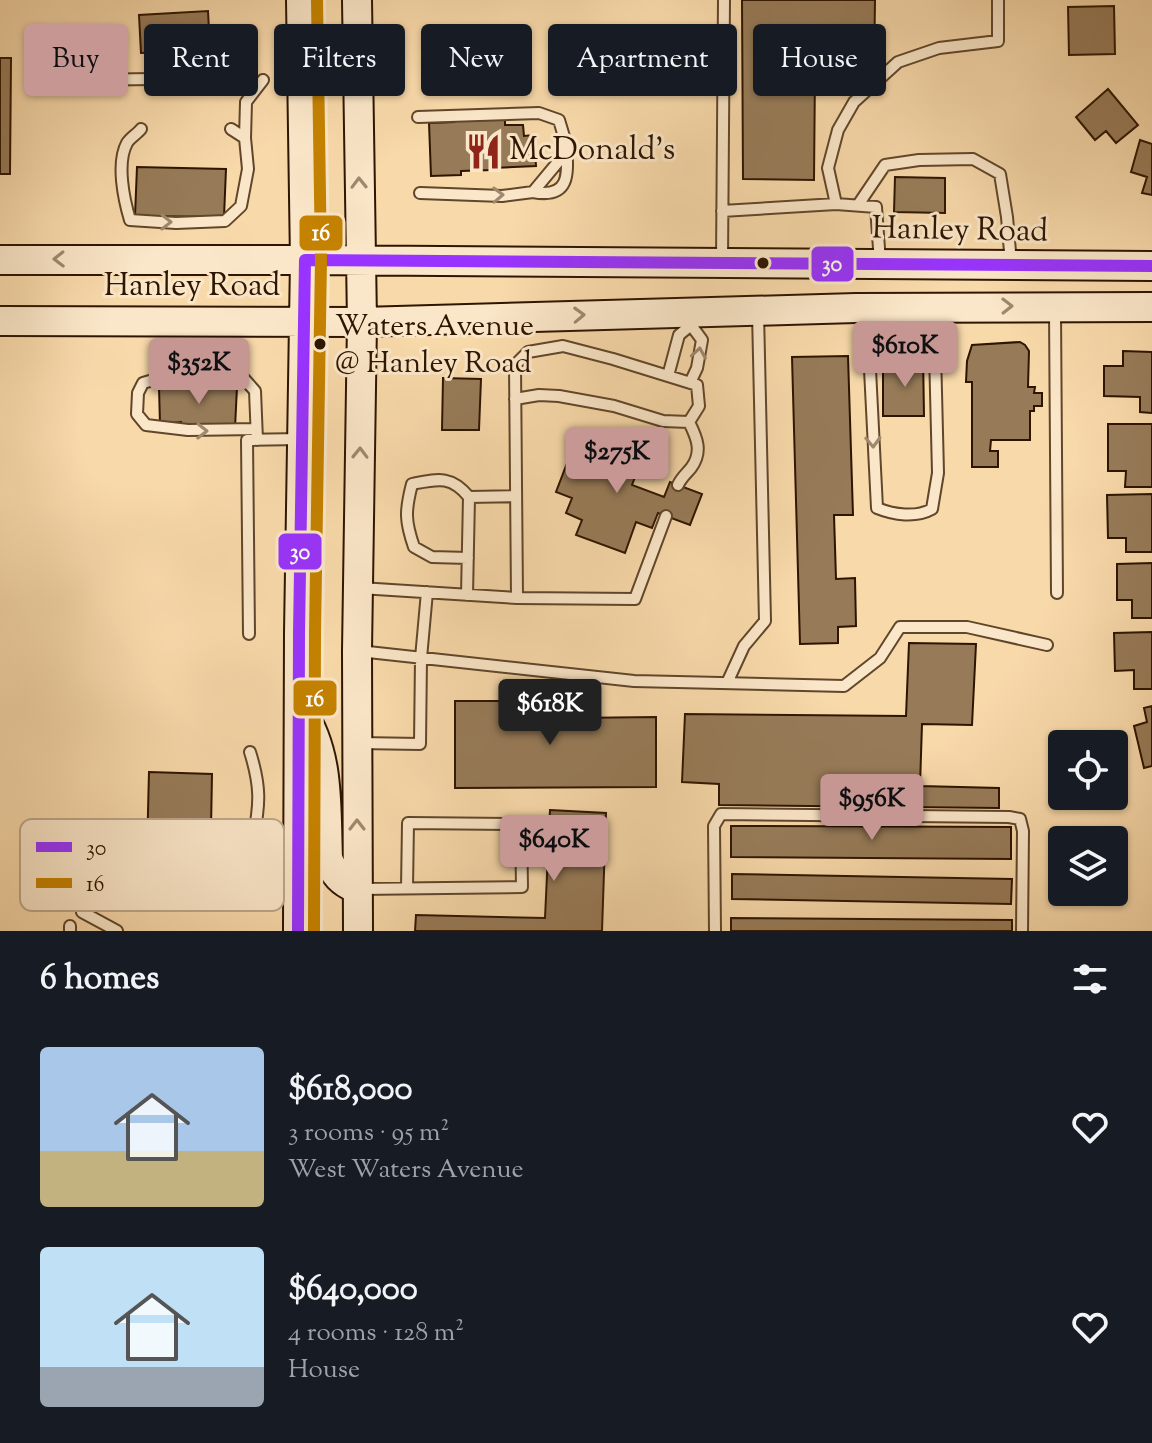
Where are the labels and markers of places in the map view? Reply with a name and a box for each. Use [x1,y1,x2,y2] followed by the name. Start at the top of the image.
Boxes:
[509,128,675,174] place label: McDonald's
[464,132,502,170] restaurant icon: McDonald's
[755,255,771,271] unlabelled marker
[335,306,534,386] place label: Waters Avenue @ Hanley Road
[849,321,961,389] pin: $610K
[312,336,328,352] marker: Waters Avenue @ Hanley Road
[143,338,255,406] pin: $352K
[561,427,673,495] pin: $275K
[494,679,606,747] pin: $618K
[816,774,928,842] pin: $956K
[498,815,610,883] pin: $640K

